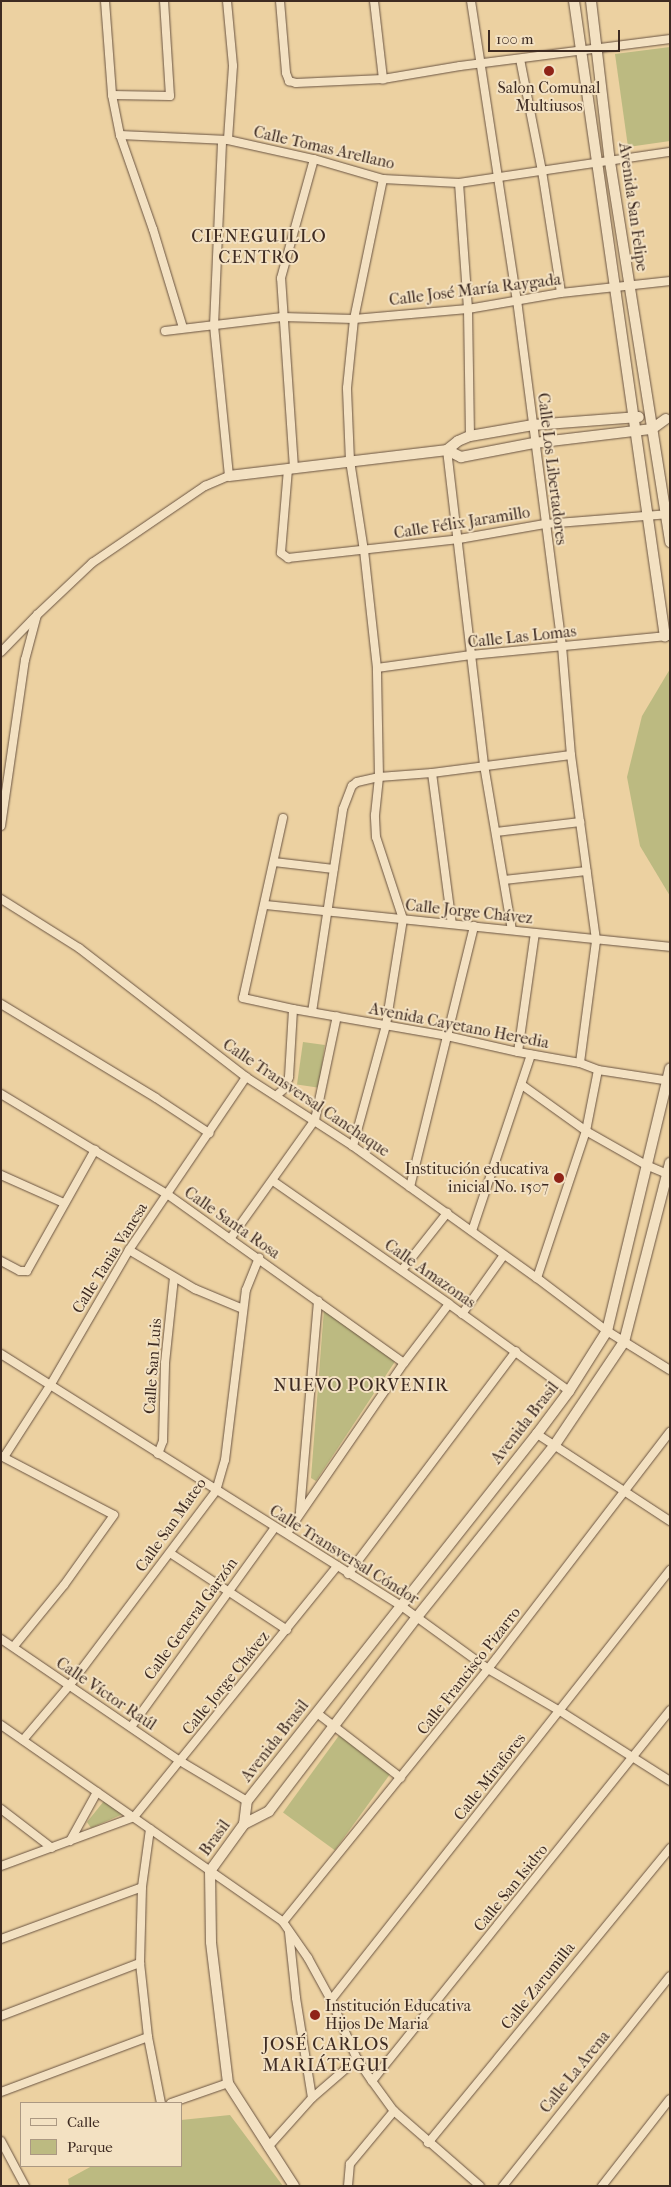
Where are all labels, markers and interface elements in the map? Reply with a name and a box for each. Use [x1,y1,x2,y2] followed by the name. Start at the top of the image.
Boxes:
[491,20,624,52] scale bar
[496,30,534,48] text: 100 m
[543,65,555,77] marker: Salon Comunal Multiusos
[498,78,600,116] place label: Salon Comunal Multiusos
[252,122,396,174] street label: Calle Tomas Arellano
[614,142,652,272] street label: Avenida San Felipe
[190,227,328,270] district label: CIENEGUILLO CENTRO
[388,270,562,310] street label: Calle José María Raygada
[533,392,571,546] street label: Calle Los Libertadores
[392,503,532,543] street label: Calle Félix Jaramillo
[467,622,577,652] street label: Calle Las Lomas
[404,896,534,928] street label: Calle Jorge Chávez
[367,999,551,1053] street label: Avenida Cayetano Heredia
[219,1035,393,1161] street label: Calle Transversal Canchaque
[405,1159,549,1197] place label: Institución educativa inicial No. 1507
[553,1172,565,1184] marker: Institución educativa inicial No. 1507
[180,1183,284,1263] street label: Calle Santa Rosa
[68,1199,152,1317] street label: Calle Tania Vanesa
[381,1235,479,1313] street label: Calle Amazonas
[140,1317,166,1415] street label: Calle San Luis
[272,1375,450,1397] district label: NUEVO PORVENIR
[487,1378,563,1468] street label: Avenida Brasil
[131,1474,211,1576] street label: Calle San Mateo
[266,1501,422,1609] street label: Calle Transversal Cóndor
[140,1554,242,1684] street label: Calle General Garzón
[413,1603,525,1739] street label: Calle Francisco Pizarro
[178,1627,274,1739] street label: Calle Jorge Chávez
[52,1653,160,1735] street label: Calle Víctor Raúl
[237,1696,313,1786] street label: Avenida Brasil
[450,1730,530,1824] street label: Calle Mirafores
[196,1816,234,1860] street label: Brasil
[470,1840,552,1936] street label: Calle San Isidro
[497,1939,579,2033] street label: Calle Zarumilla
[325,1996,471,2034] place label: Institución Educativa Hijos De Maria
[309,2009,321,2021] marker: Institución Educativa Hijos De Maria
[536,2027,614,2117] street label: Calle La Arena
[261,2035,391,2078] district label: JOSÉ CARLOS MARIÁTEGUI
[20,2102,182,2167] legend
[67,2113,100,2131] text: Calle
[67,2138,113,2156] text: Parque

